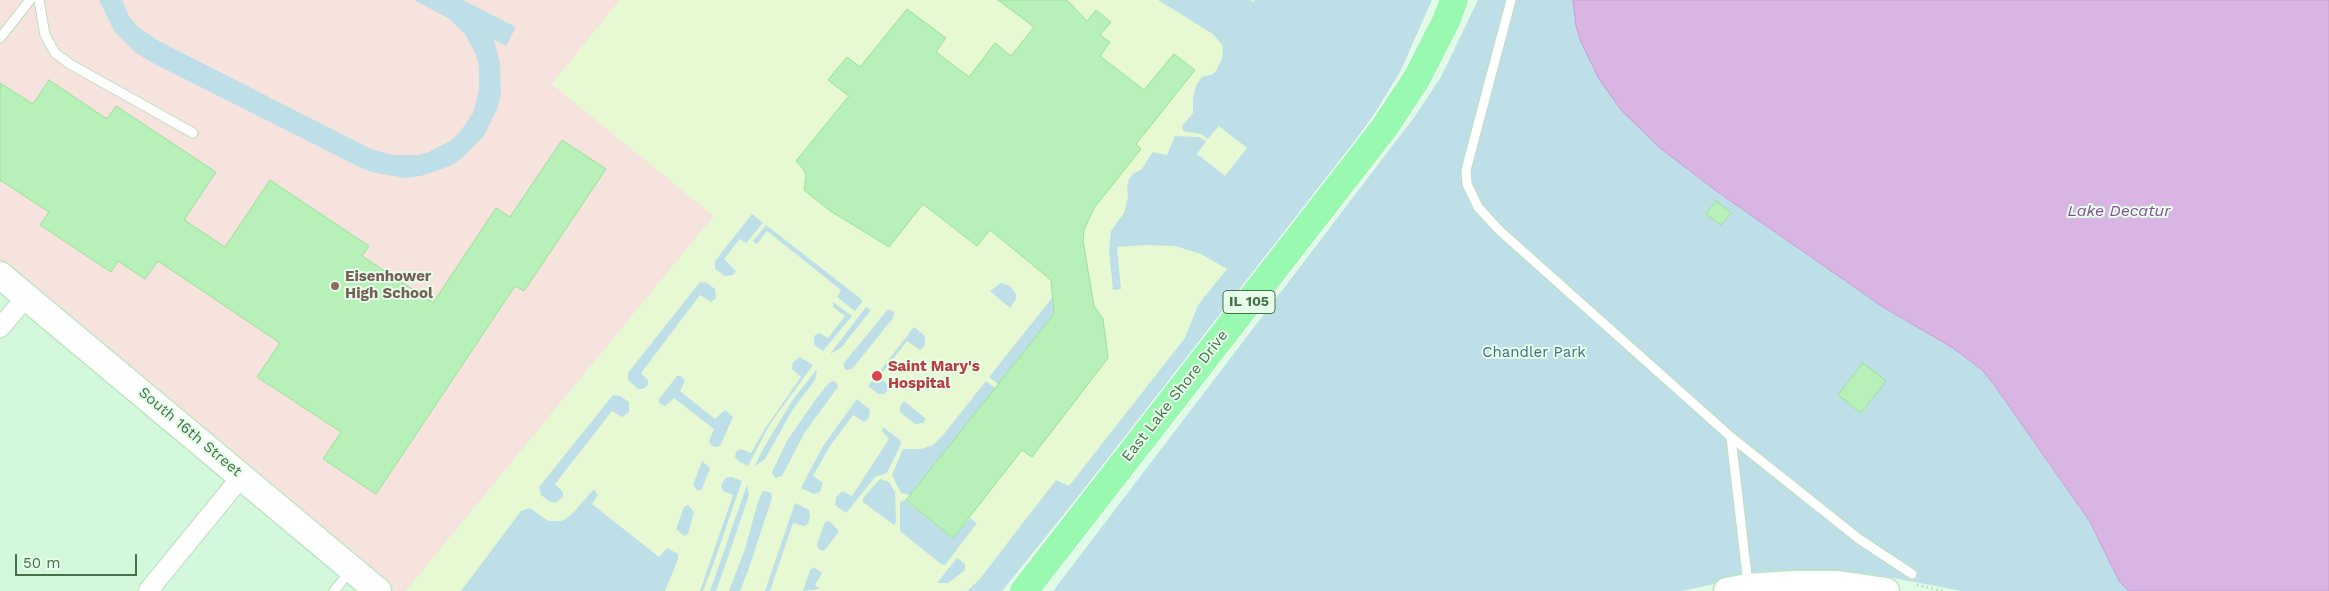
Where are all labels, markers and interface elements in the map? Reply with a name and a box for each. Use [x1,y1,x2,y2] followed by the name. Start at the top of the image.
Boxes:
[2068,201,2170,221] water label: Lake Decatur
[345,268,433,303] place label: Eisenhower High School
[329,280,341,292] marker: Eisenhower High School
[1223,290,1275,314] road number: IL 105
[1118,327,1232,465] street label: East Lake Shore Drive
[1482,344,1586,362] park label: Chandler Park
[888,358,980,393] place label: Saint Mary's Hospital
[870,369,884,383] marker: Saint Mary's Hospital
[135,384,245,480] street label: South 16th Street
[18,544,140,576] scale bar
[23,554,60,572] text: 50 m

